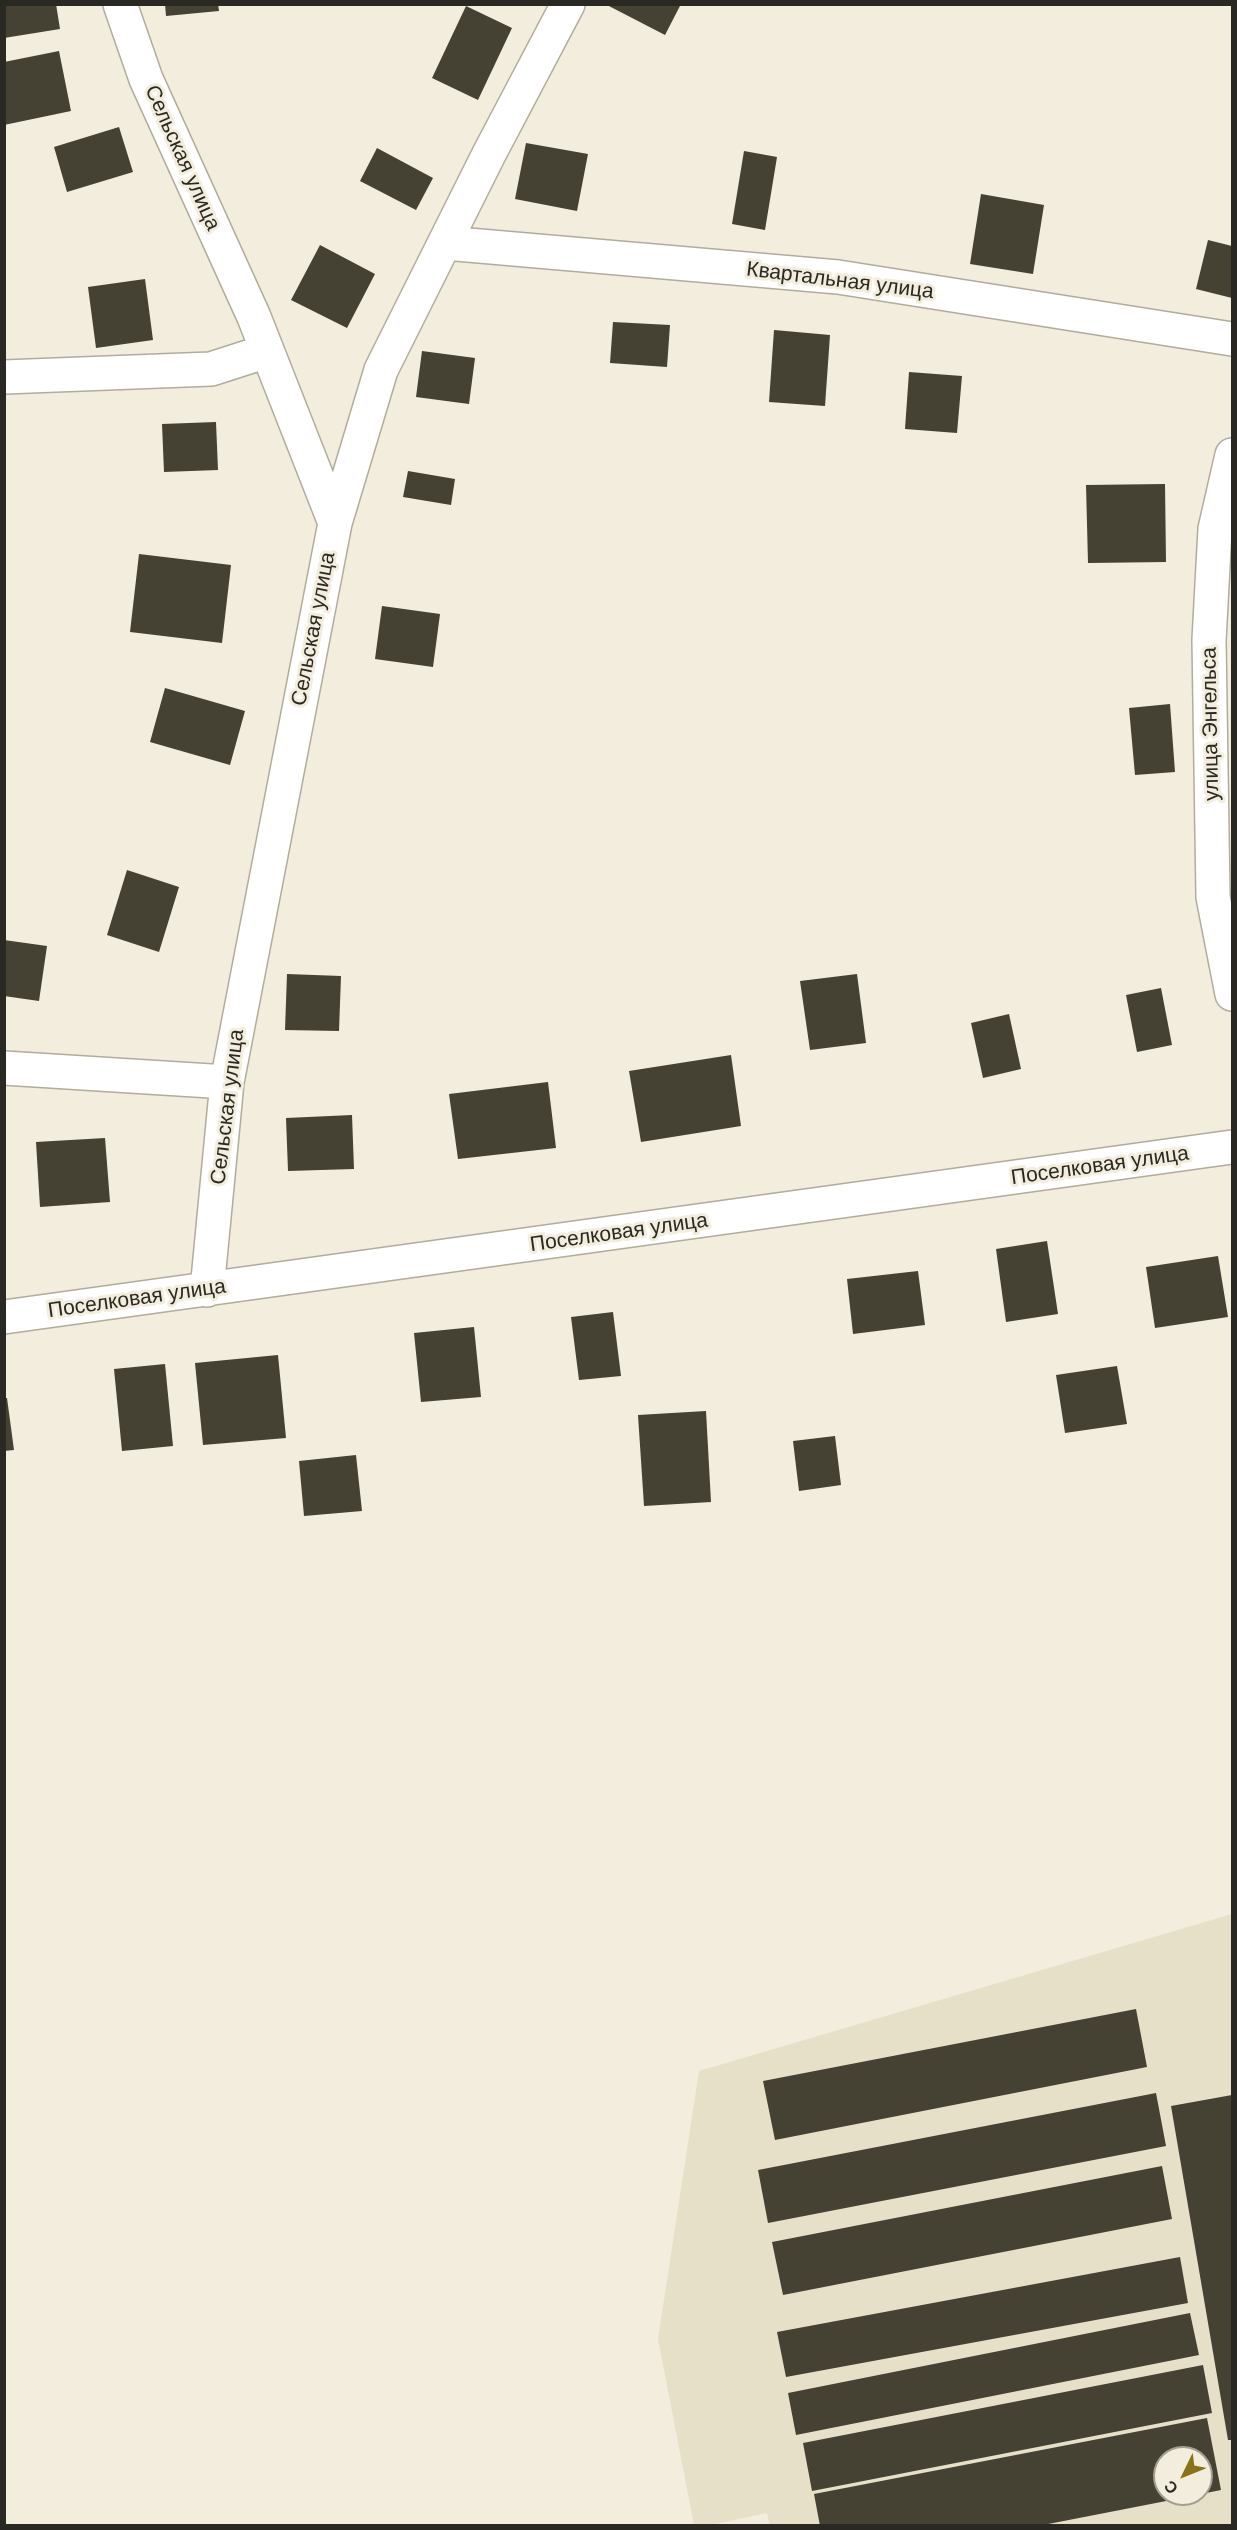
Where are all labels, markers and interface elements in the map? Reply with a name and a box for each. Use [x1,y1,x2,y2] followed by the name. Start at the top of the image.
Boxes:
[139,82,225,234] street label: Сельская улица
[745,257,935,305] street label: Квартальная улица
[287,550,341,708] street label: Сельская улица
[1197,647,1225,801] street label: улица Энгельса
[206,1028,250,1186] street label: Сельская улица
[1010,1141,1190,1191] street label: Поселковая улица
[529,1208,709,1258] street label: Поселковая улица
[47,1274,227,1324] street label: Поселковая улица
[1153,2446,1213,2506] north arrow
[1161,2477,1181,2497] text: С

